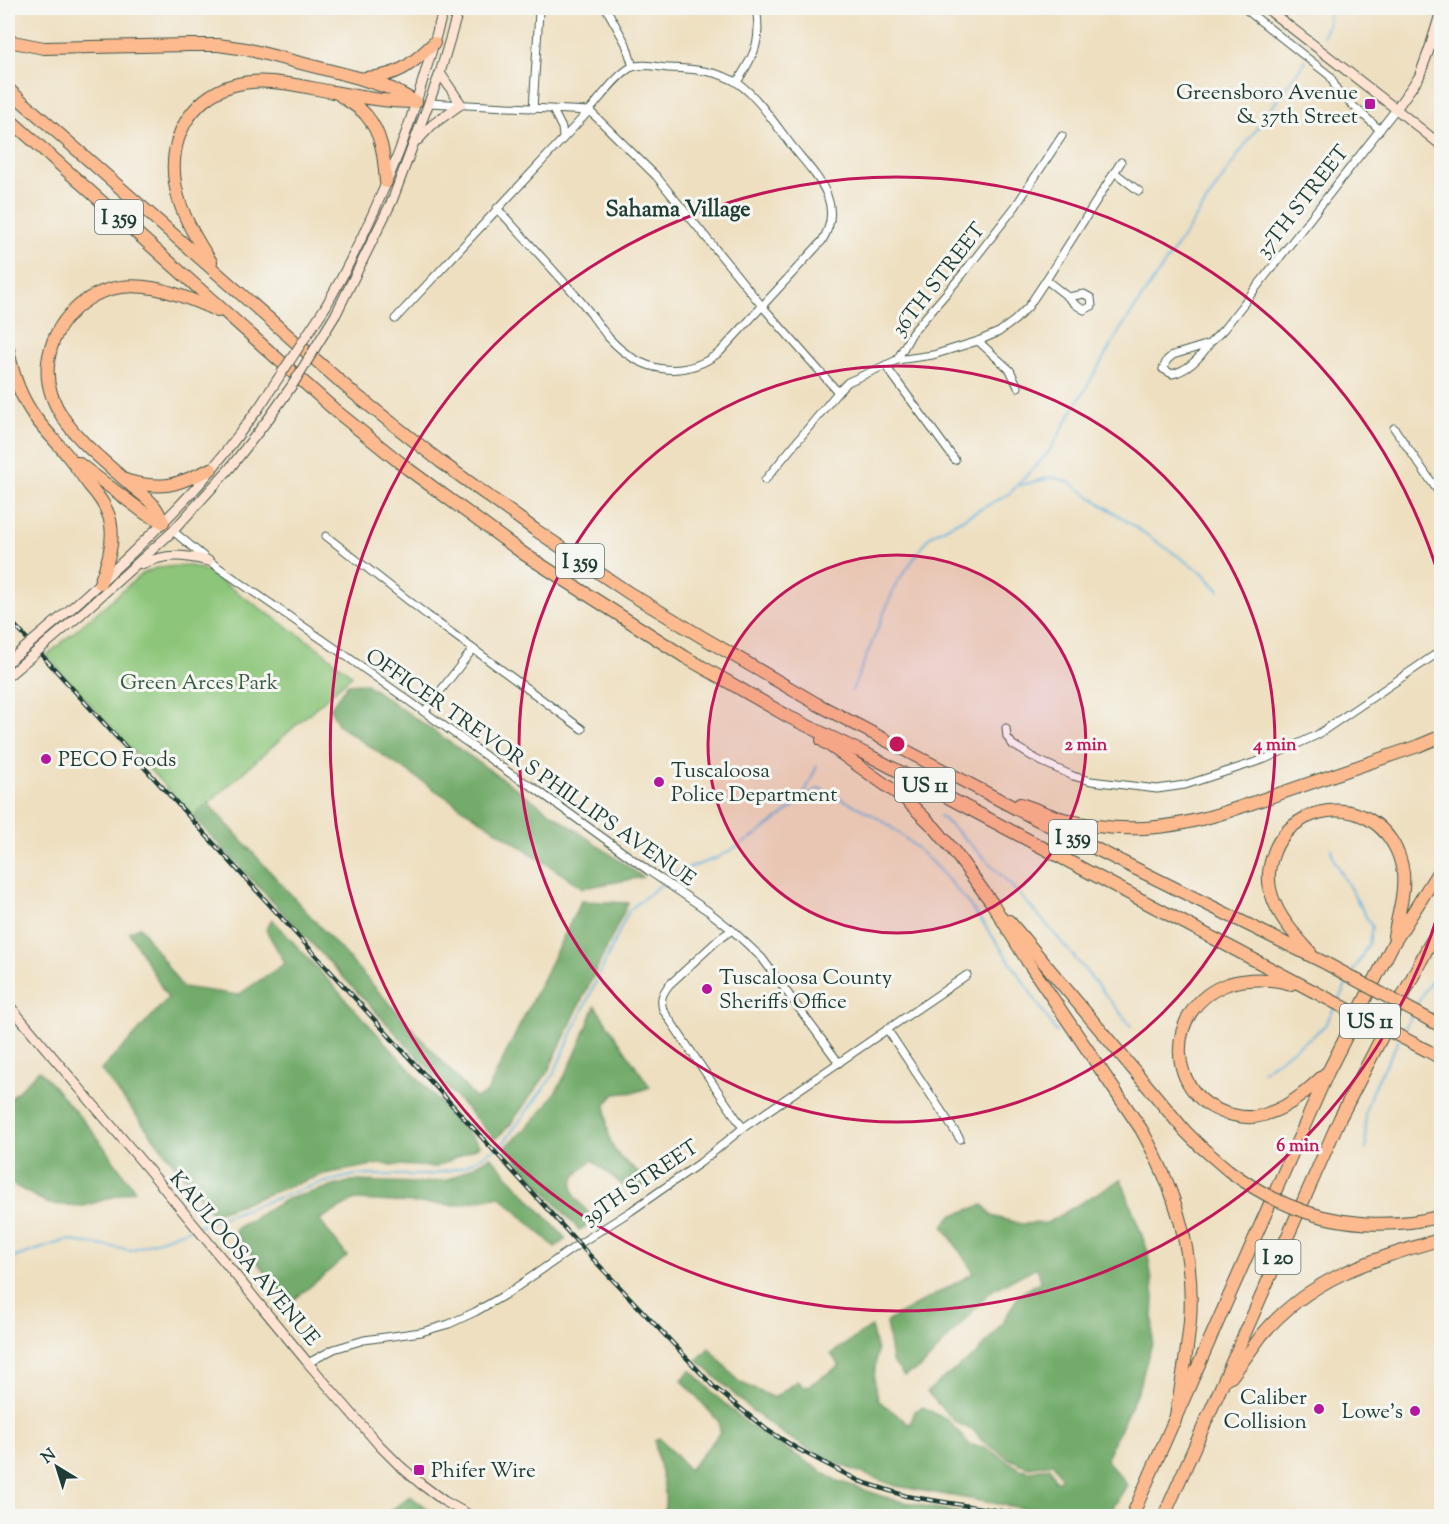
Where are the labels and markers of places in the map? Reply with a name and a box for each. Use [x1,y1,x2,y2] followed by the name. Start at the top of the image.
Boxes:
[1176,79,1358,133] place label: Greensboro Avenue & 37th Street
[1363,97,1377,111] marker: Greensboro Avenue & 37th Street
[887,734,907,754] centre of rings
[58,746,176,776] place label: PECO Foods
[39,752,53,766] marker: PECO Foods
[671,757,837,811] place label: Tuscaloosa Police Department
[652,775,666,789] marker: Tuscaloosa Police Department
[719,964,893,1018] place label: Tuscaloosa County Sheriffs Office
[700,982,714,996] marker: Tuscaloosa County Sheriffs Office
[1224,1384,1307,1438] place label: Caliber Collision
[1342,1398,1403,1428] place label: Lowe's
[1312,1402,1326,1416] marker: Caliber Collision
[1408,1404,1422,1418] marker: Lowe's
[431,1457,536,1487] place label: Phifer Wire
[412,1463,426,1477] marker: Phifer Wire

